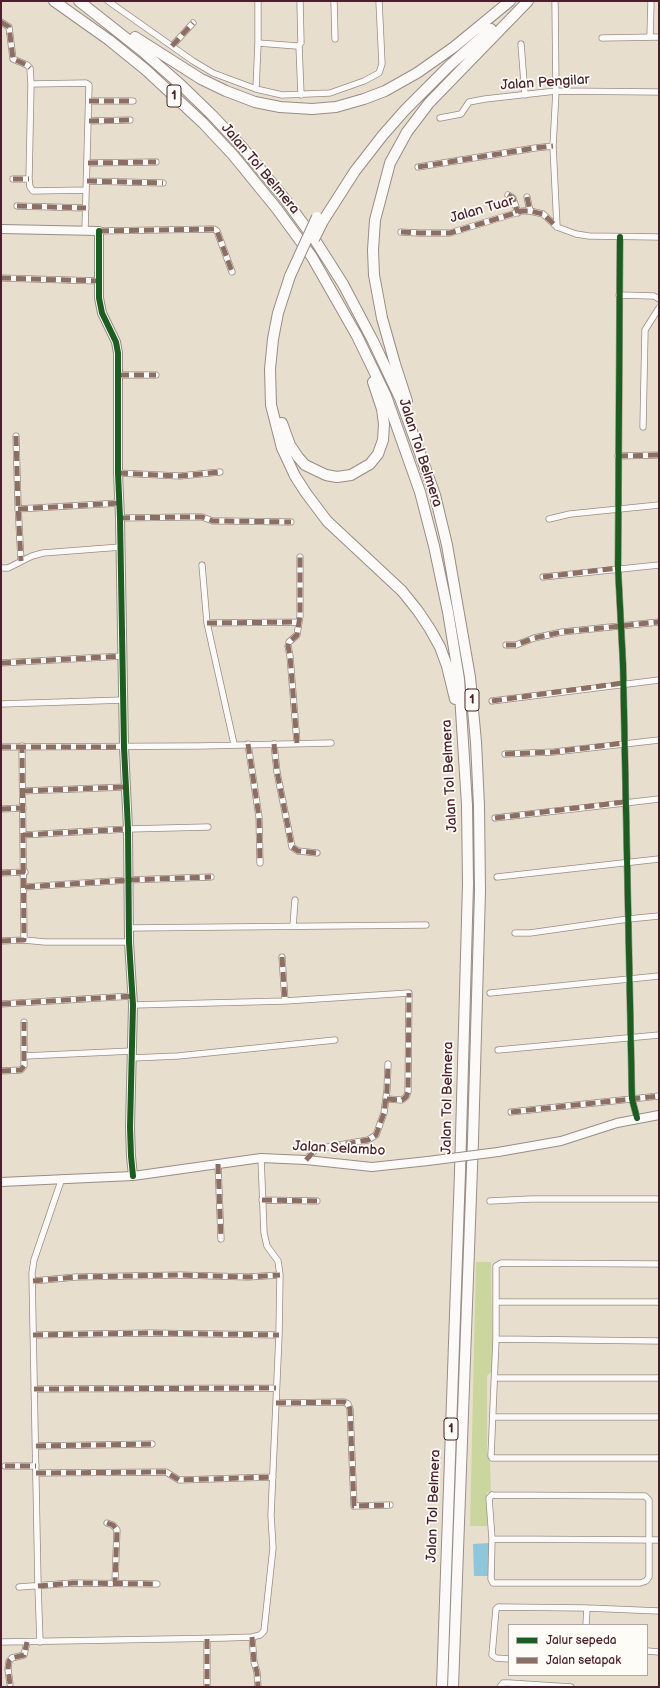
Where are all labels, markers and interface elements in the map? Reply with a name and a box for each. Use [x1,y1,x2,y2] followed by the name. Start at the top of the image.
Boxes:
[500,72,590,94] street label: Jalan Pengilar
[167,85,181,107] road number: 1
[217,120,303,218] street label: Jalan Tol Belmera
[448,193,516,227] street label: Jalan Tuar
[395,397,445,509] street label: Jalan Tol Belmera
[465,689,479,711] road number: 1
[439,719,461,833] street label: Jalan Tol Belmera
[439,1041,457,1155] street label: Jalan Tol Belmera
[292,1138,386,1160] street label: Jalan Selambo
[444,1418,458,1440] road number: 1
[424,1449,444,1563] street label: Jalan Tol Belmera
[508,1624,648,1676] legend
[546,1633,617,1648] text: Jalur sepeda
[546,1653,621,1668] text: Jalan setapak

